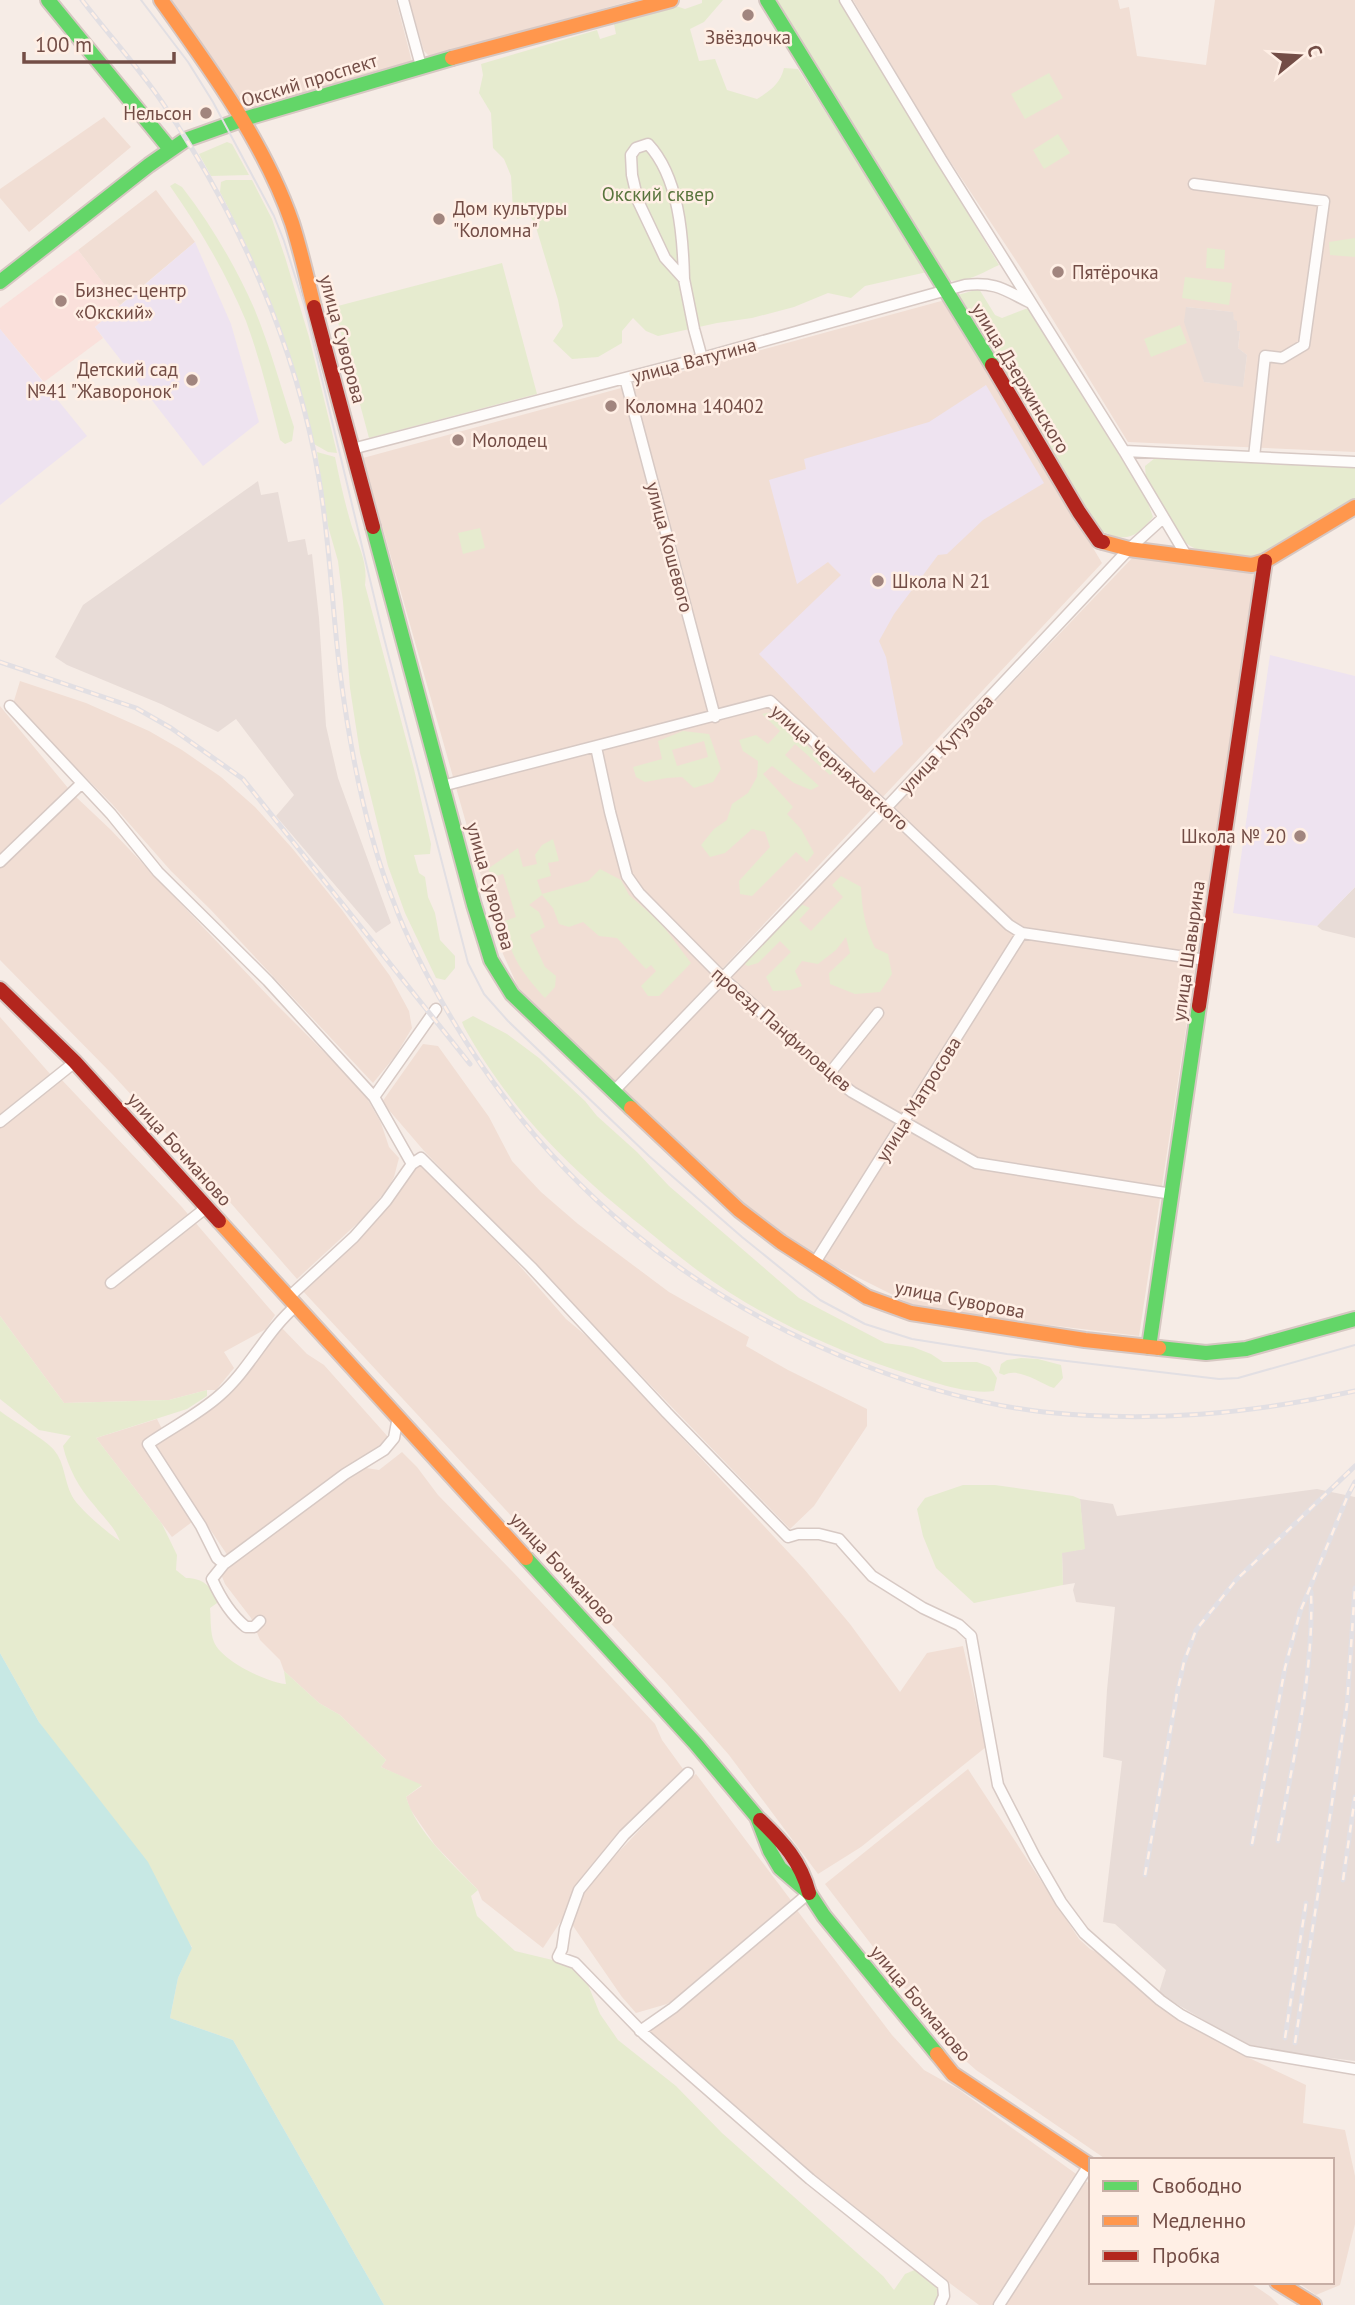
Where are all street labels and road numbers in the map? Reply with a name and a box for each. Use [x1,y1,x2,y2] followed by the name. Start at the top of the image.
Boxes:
[238,48,380,112] street label: Окский проспект
[314,272,372,406] street label: улица Суворова
[967,298,1075,458] street label: улица Дзержинского
[629,332,759,388] street label: улица Ватутина
[641,479,699,615] street label: улица Кошевого
[894,689,998,799] street label: улица Кутузова
[766,699,914,835] street label: улица Черняховского
[461,819,521,953] street label: улица Суворова
[1166,879,1210,1023] street label: улица Шавырина
[707,961,857,1097] street label: проезд Панфиловцев
[870,1032,966,1166] street label: улица Матросова
[123,1087,237,1211] street label: улица Бочманово
[893,1275,1027,1323] street label: улица Суворова
[505,1507,621,1629] street label: улица Бочманово
[865,1940,977,2066] street label: улица Бочманово

